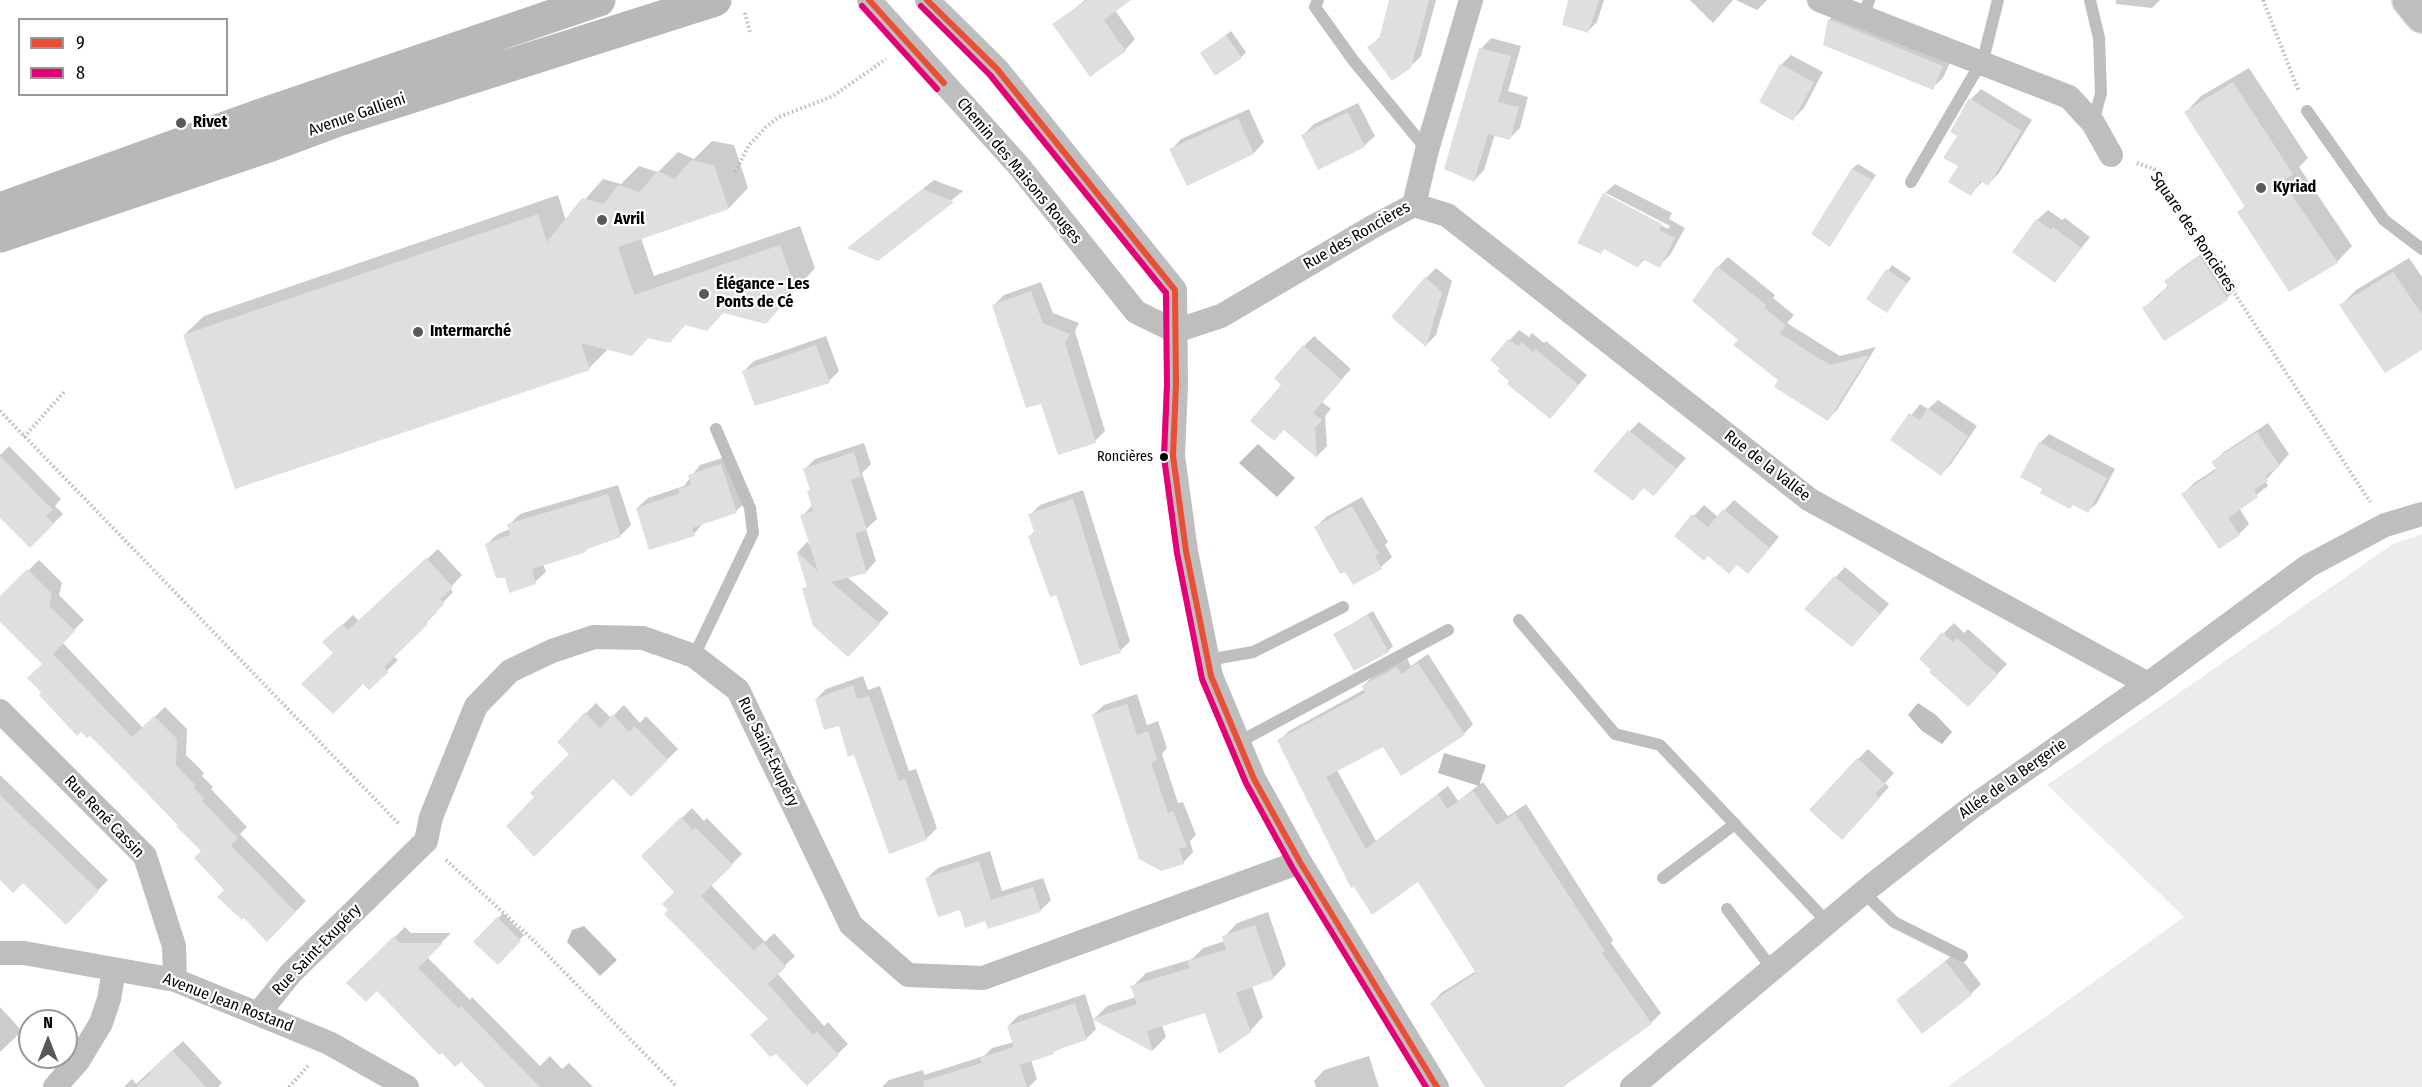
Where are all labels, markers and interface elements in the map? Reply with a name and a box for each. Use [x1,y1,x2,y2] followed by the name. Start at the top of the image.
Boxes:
[18,18,228,96] legend
[76,32,85,54] text: 9
[76,62,85,84] text: 8
[306,89,408,141] street label: Avenue Gallieni
[952,94,1086,248] street label: Chemin des Maisons Rouges
[193,113,227,133] place label: Rivet
[174,116,188,130] marker: Rivet
[2146,168,2240,296] street label: Square des Roncières
[2273,178,2316,198] place label: Kyriad
[2254,181,2268,195] marker: Kyriad
[1300,198,1414,274] street label: Rue des Roncières
[614,210,645,230] place label: Avril
[595,213,609,227] marker: Avril
[716,275,809,313] place label: Élégance - Les Ponts de Cé
[697,287,711,301] marker: Élégance - Les Ponts de Cé
[430,322,511,342] place label: Intermarché
[411,325,425,339] marker: Intermarché
[1720,426,1814,506] street label: Rue de la Vallée
[1097,449,1153,465] place label: Roncières
[1158,451,1170,463] marker: Roncières
[733,694,803,810] street label: Rue Saint-Exupéry
[1955,735,2071,823] street label: Allée de la Bergerie
[60,772,148,862] street label: Rue René Cassin
[269,900,365,1000] street label: Rue Saint-Exupéry
[160,969,296,1037] street label: Avenue Jean Rostand
[18,1009,78,1069] north arrow
[43,1013,53,1032] text: N

